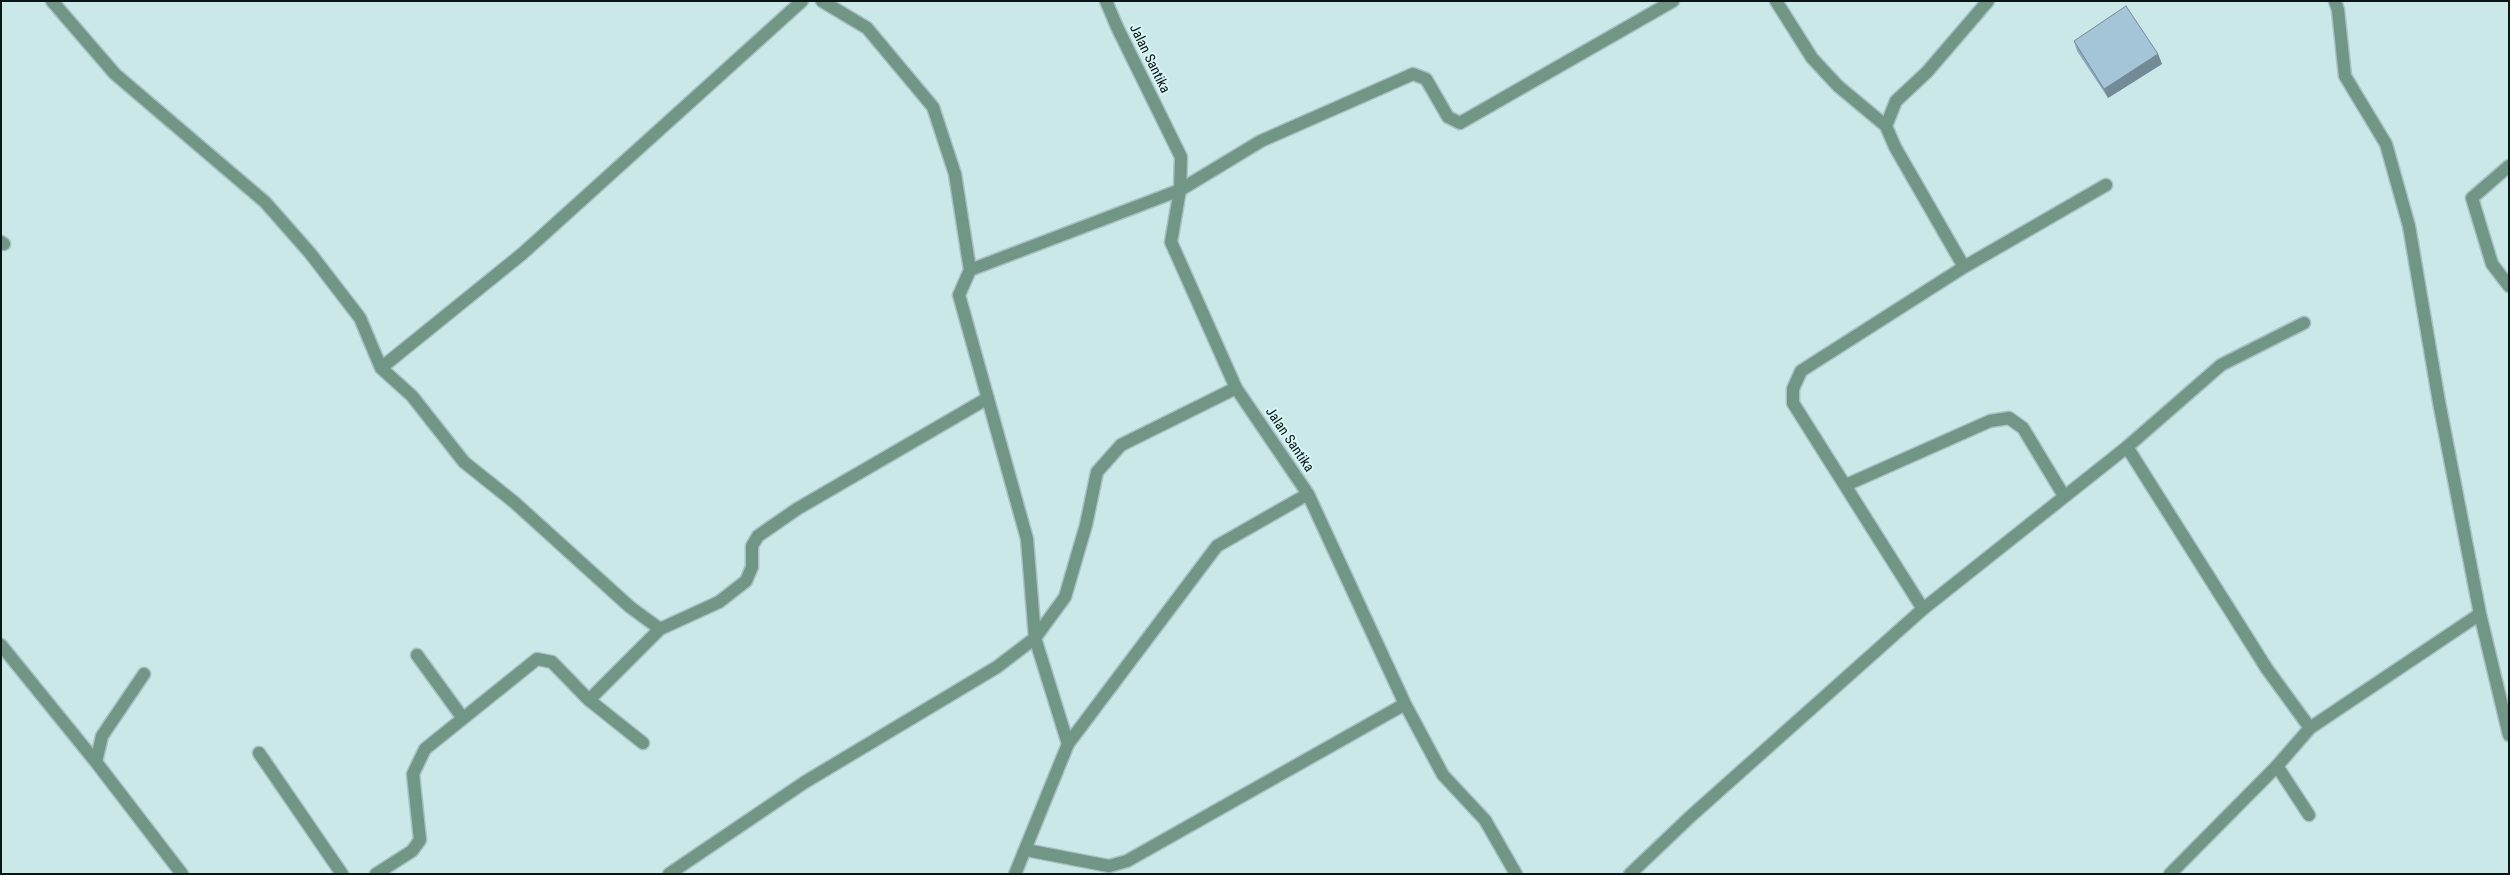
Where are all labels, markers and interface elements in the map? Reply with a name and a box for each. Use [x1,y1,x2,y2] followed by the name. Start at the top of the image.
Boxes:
[1125,22,1173,96] street label: Jalan Santika
[1261,404,1317,476] street label: Jalan Santika

